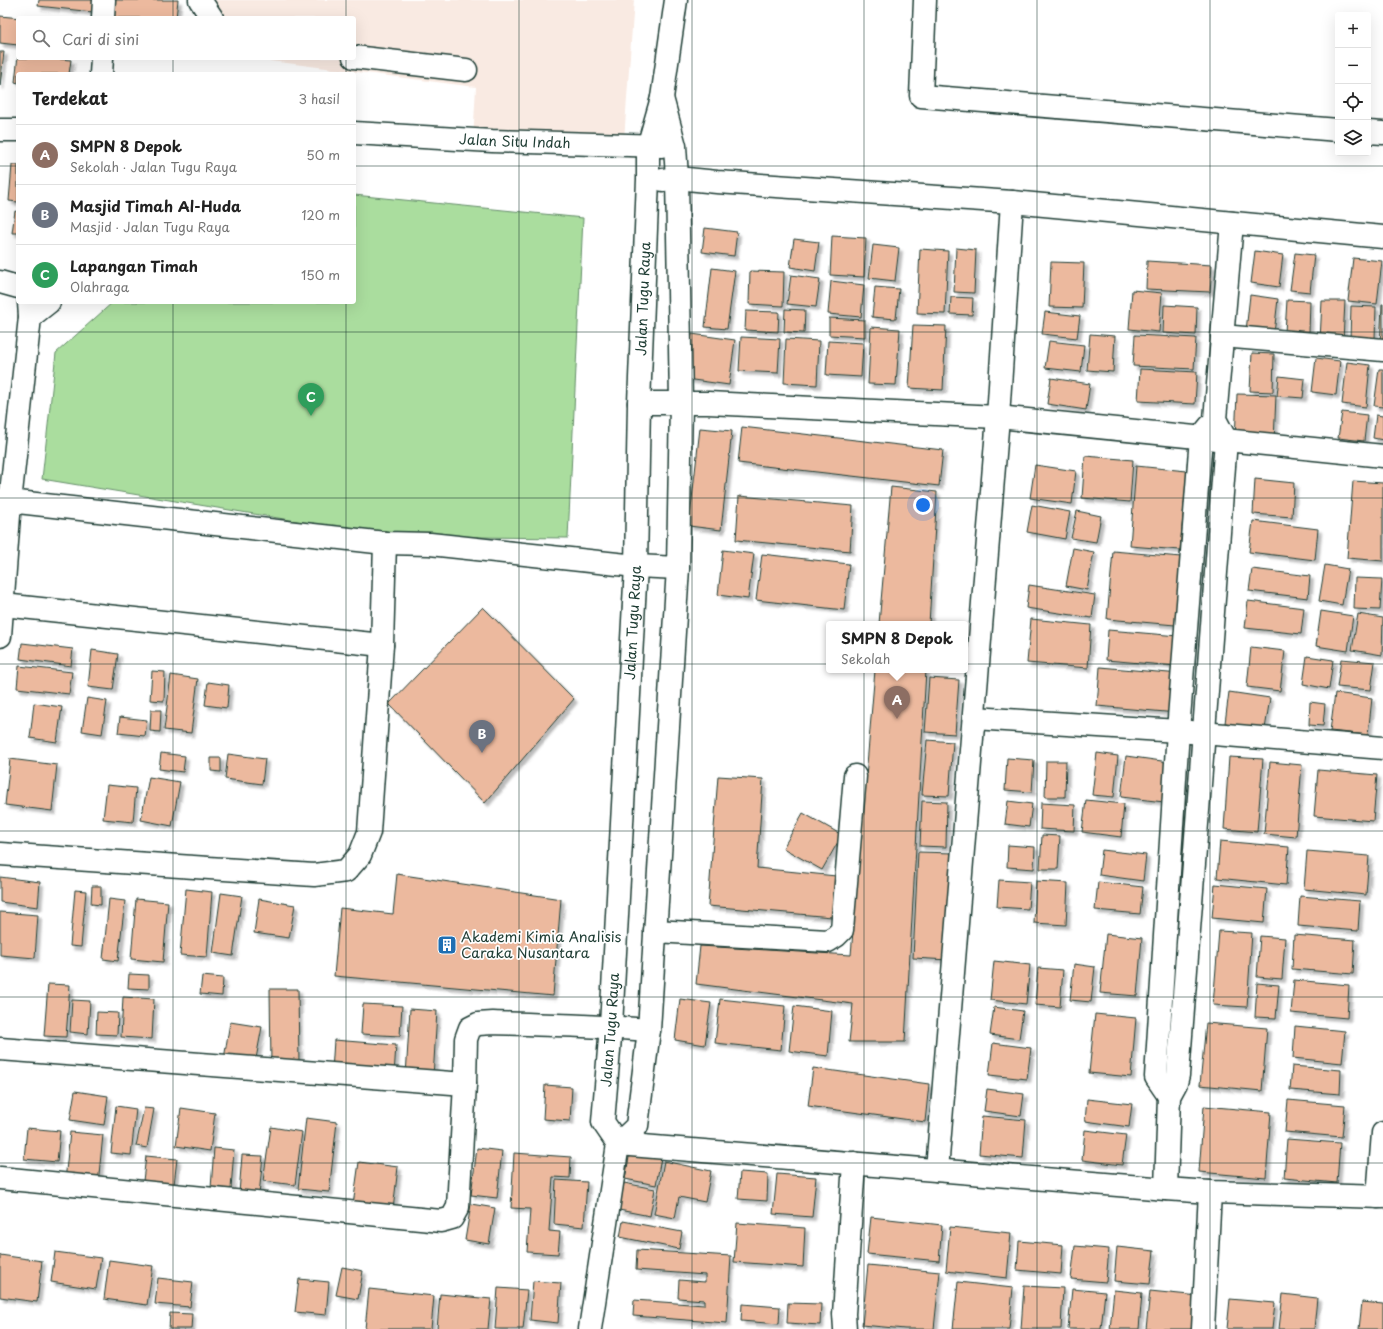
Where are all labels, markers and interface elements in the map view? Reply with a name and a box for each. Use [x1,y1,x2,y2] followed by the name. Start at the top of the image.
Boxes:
[1335,12,1371,156] map controls
[1335,12,1371,48] button: +
[16,16,356,60] search box
[30,27,52,49] icon: search
[62,27,139,50] text: Cari di sini
[1335,48,1371,84] button: −
[1335,84,1371,120] button: locate
[32,85,108,111] text: Terdekat
[299,89,340,108] text: 3 hasil
[1335,120,1371,156] button: layers
[459,128,571,153] street label: Jalan Situ Indah
[70,134,182,157] text: SMPN 8 Depok
[40,145,50,164] text: A
[306,145,340,164] text: 50 m
[70,157,237,176] text: Sekolah · Jalan Tugu Raya
[70,194,241,217] text: Masjid Timah Al-Huda
[41,205,49,224] text: B
[301,205,340,224] text: 120 m
[70,217,230,236] text: Masjid · Jalan Tugu Raya
[630,241,655,356] street label: Jalan Tugu Raya
[70,254,198,277] text: Lapangan Timah
[40,265,50,284] text: C
[301,265,340,284] text: 150 m
[70,277,129,296] text: Olahraga
[298,383,324,416] pin: C
[913,495,933,515] your location
[619,565,646,680] street label: Jalan Tugu Raya
[826,621,968,673] popup
[841,626,953,649] text: SMPN 8 Depok
[841,649,890,668] text: Sekolah
[884,686,910,719] pin: A
[469,720,495,753] pin: B
[461,926,621,963] place label: Akademi Kimia Analisis Caraka Nusantara
[436,934,458,956] building icon: Akademi Kimia Analisis Caraka Nusantara
[595,972,624,1088] street label: Jalan Tugu Raya

